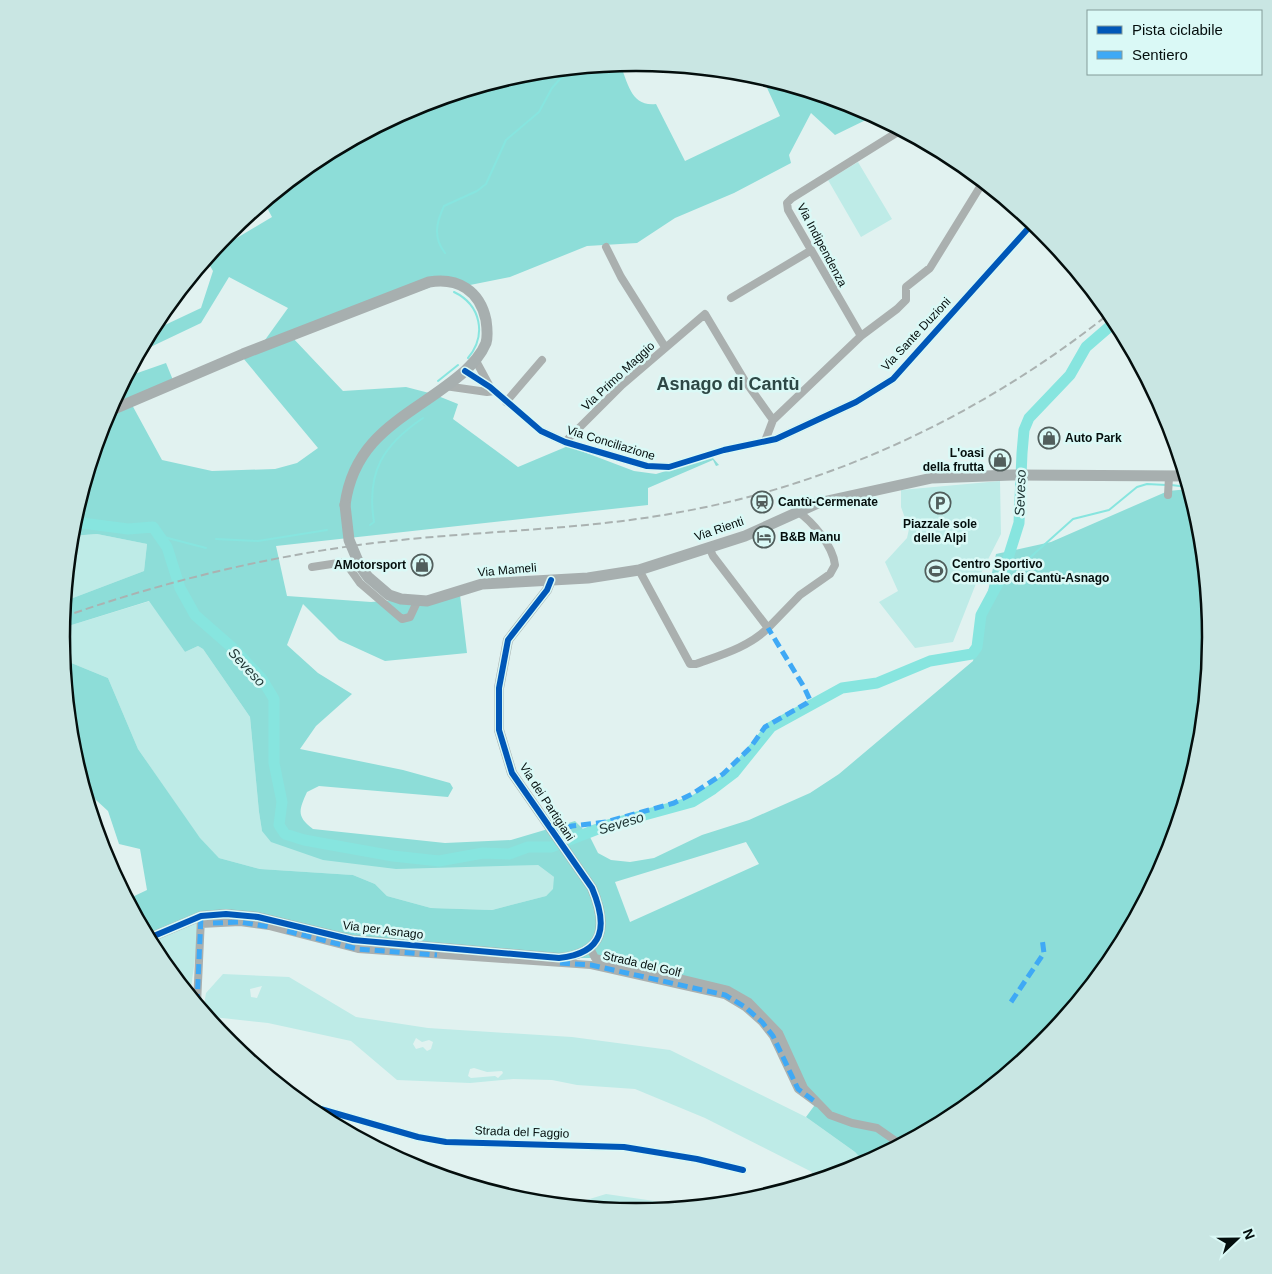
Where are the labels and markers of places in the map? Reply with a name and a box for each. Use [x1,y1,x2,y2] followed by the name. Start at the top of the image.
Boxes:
[1037,426,1061,450] shop icon: Auto Park
[1065,431,1122,445] place label: Auto Park
[923,446,984,474] place label: L'oasi della frutta
[988,448,1012,472] shop icon: L'oasi della frutta
[750,490,774,514] station icon: Cantù-Cermenate
[928,491,952,515] parking icon: Piazzale sole delle Alpi
[778,495,878,509] place label: Cantù-Cermenate
[903,517,977,545] place label: Piazzale sole delle Alpi
[752,525,776,549] hotel icon: B&B Manu
[780,530,841,544] place label: B&B Manu
[410,553,434,577] shop icon: AMotorsport
[952,557,1109,585] place label: Centro Sportivo Comunale di Cantù-Asnago
[334,558,406,572] place label: AMotorsport
[924,559,948,583] sports icon: Centro Sportivo Comunale di Cantù-Asnago

